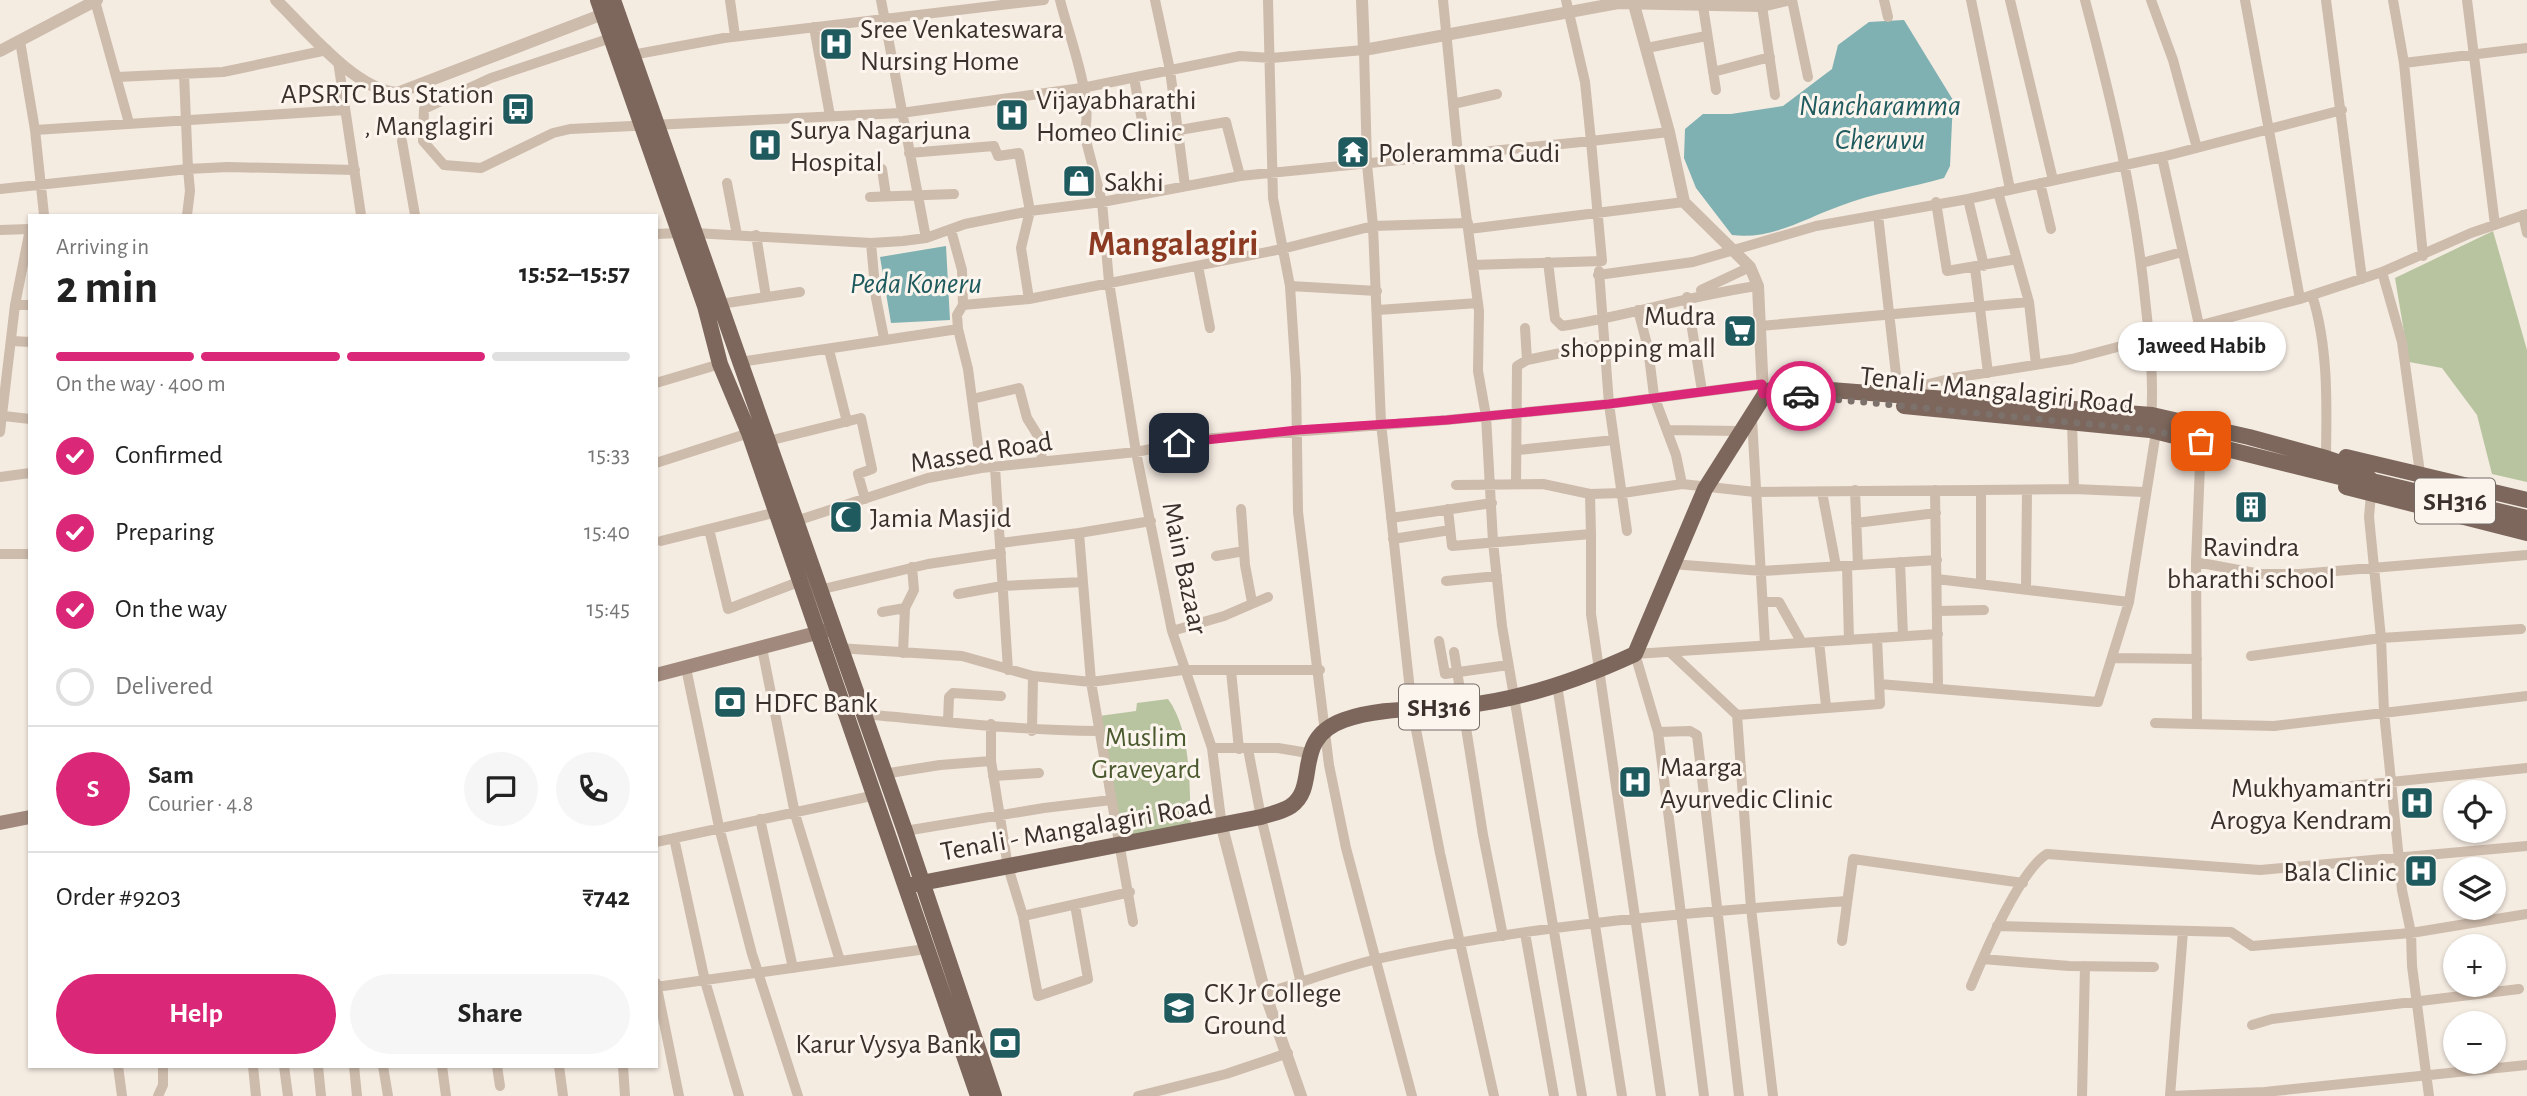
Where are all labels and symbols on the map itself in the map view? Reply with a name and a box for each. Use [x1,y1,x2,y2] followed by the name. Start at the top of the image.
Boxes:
[860,16,1064,76] place label: Sree Venkateswara Nursing Home
[817,25,855,63] hospital icon: Sree Venkateswara Nursing Home
[281,81,494,141] place label: APSRTC Bus Station , Manglagiri
[1036,87,1197,147] place label: Vijayabharathi Homeo Clinic
[499,90,537,128] bus stop icon: APSRTC Bus Station , Manglagiri
[1799,91,1961,155] water label: Nancharamma Cheruvu
[993,96,1031,134] hospital icon: Vijayabharathi Homeo Clinic
[790,117,971,177] place label: Surya Nagarjuna Hospital
[746,126,784,164] hospital icon: Surya Nagarjuna Hospital
[1334,133,1372,171] temple icon: Poleramma Gudi
[1378,140,1560,168] place label: Poleramma Gudi
[1060,162,1098,200] shop icon: Sakhi
[1104,169,1164,197] place label: Sakhi
[1088,227,1258,262] district label: Mangalagiri
[850,269,982,299] water label: Peda Koneru
[1560,303,1716,363] place label: Mudra shopping mall
[1721,312,1759,350] supermarket icon: Mudra shopping mall
[2117,322,2285,371] callout: Jaweed Habib
[1766,361,1836,431] courier
[1858,363,2135,419] street label: Tenali - Mangalagiri Road
[2171,411,2231,471] pin
[1149,413,1209,473] pin
[908,428,1054,478] street label: Massed Road
[2415,478,2495,524] road number: SH316
[2232,488,2270,526] building icon: Ravindra bharathi school
[827,498,865,536] mosque icon: Jamia Masjid
[1156,500,1212,637] street label: Main Bazaar
[870,505,1011,533] place label: Jamia Masjid
[2167,534,2335,594] place label: Ravindra bharathi school
[711,683,749,721] bank icon: HDFC Bank
[1399,684,1479,730] road number: SH316
[754,690,878,718] place label: HDFC Bank
[1091,724,1201,784] park label: Muslim Graveyard
[1660,754,1833,814] place label: Maarga Ayurvedic Clinic
[1616,763,1654,801] hospital icon: Maarga Ayurvedic Clinic
[2210,775,2392,835] place label: Mukhyamantri Arogya Kendram
[2398,784,2436,822] hospital icon: Mukhyamantri Arogya Kendram
[938,791,1214,867] street label: Tenali - Mangalagiri Road
[2402,852,2440,890] hospital icon: Bala Clinic
[2283,859,2396,887] place label: Bala Clinic
[1204,980,1341,1040] place label: CK Jr College Ground
[1160,989,1198,1027] school or university icon: CK Jr College Ground
[986,1024,1024,1062] bank icon: Karur Vysya Bank
[795,1031,981,1059] place label: Karur Vysya Bank

